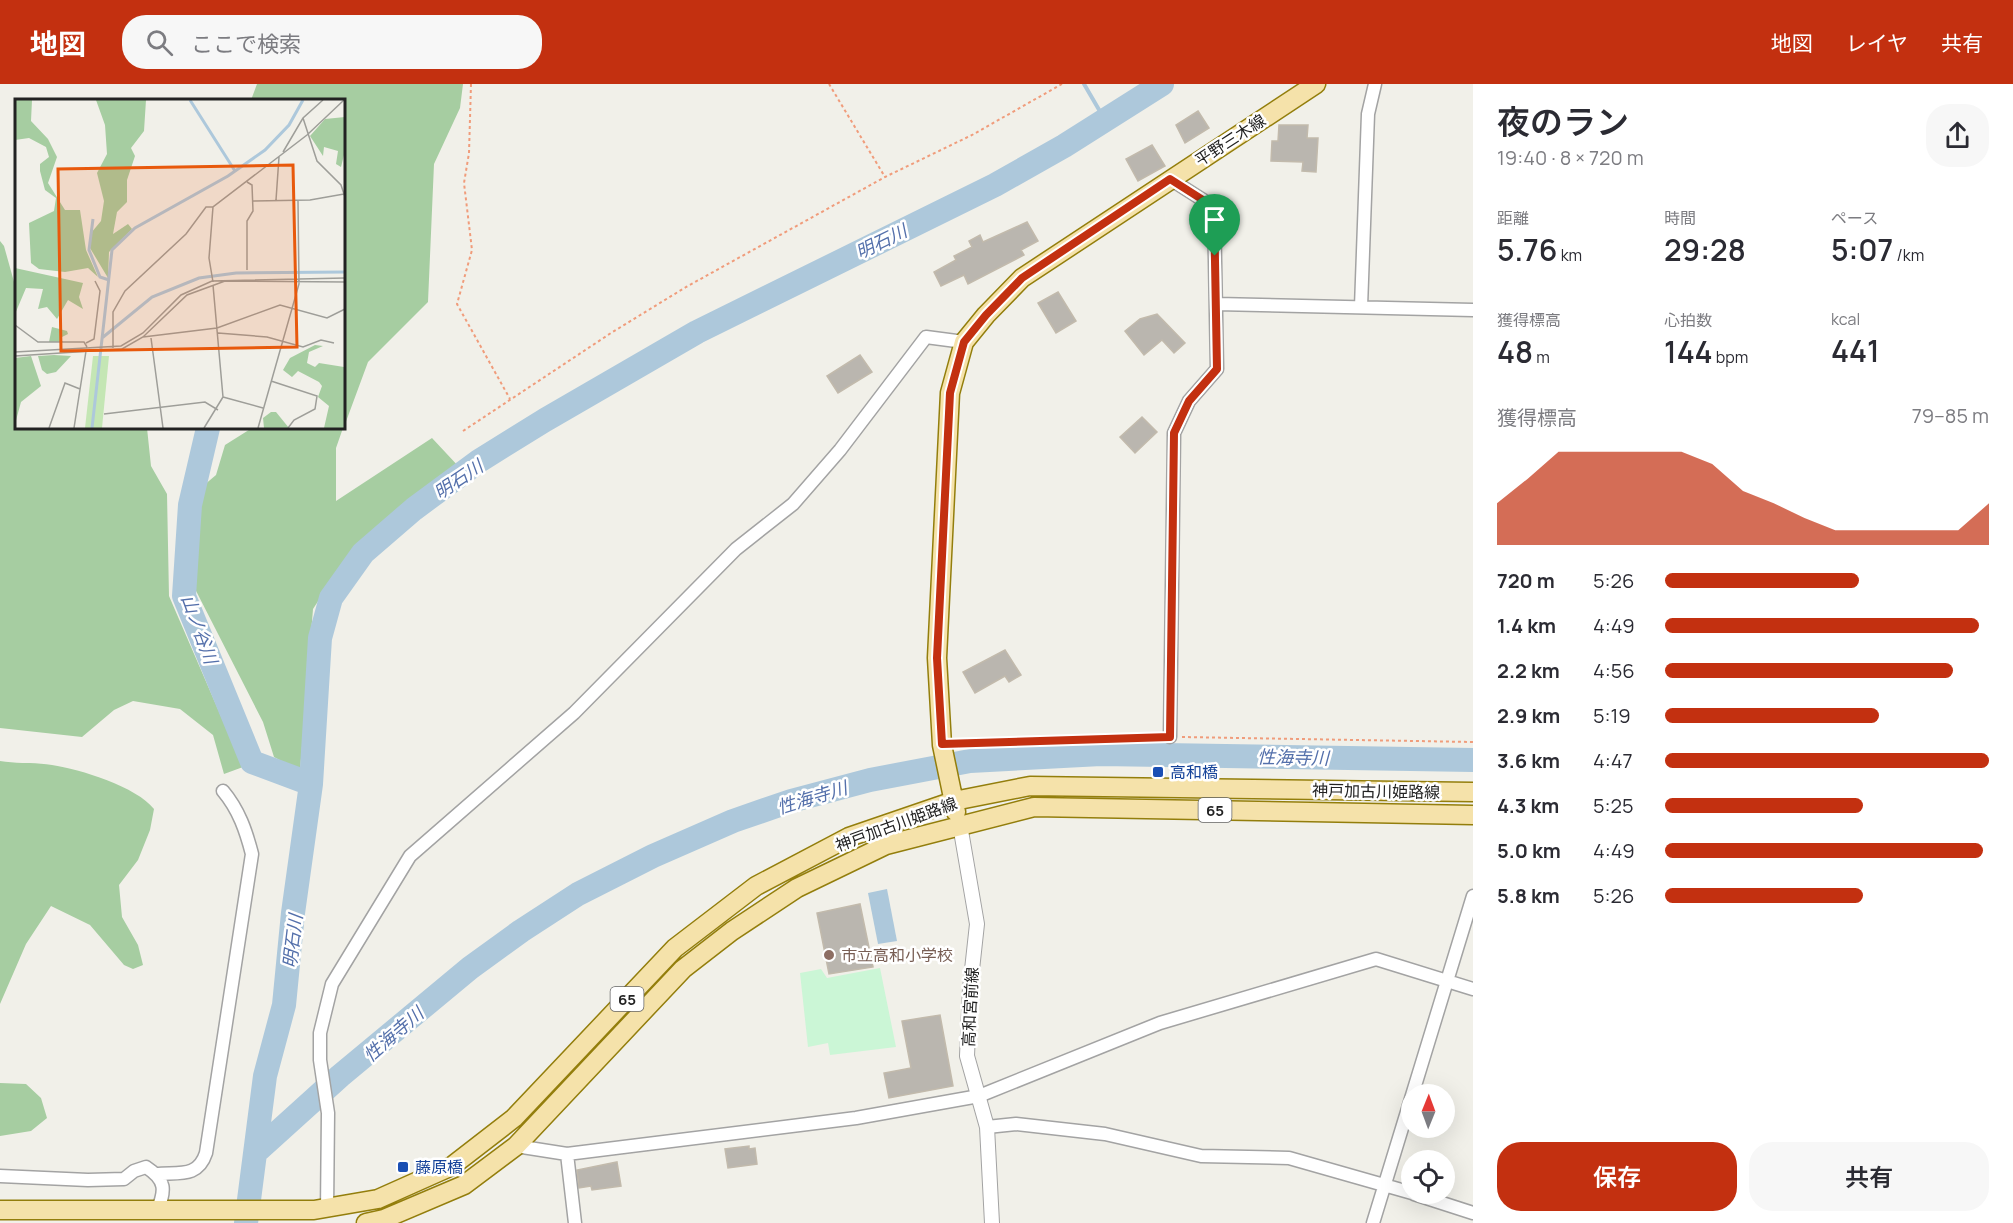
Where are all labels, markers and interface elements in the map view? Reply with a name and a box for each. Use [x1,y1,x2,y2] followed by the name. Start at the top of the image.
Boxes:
[122,15,542,69] search box
[30,24,86,62] text: 地図
[143,26,176,59] icon: search
[191,29,301,59] text: ここで検索
[1771,29,1813,57] text: 地図
[1846,29,1908,57] text: レイヤ
[1941,29,1983,57] text: 共有
[15,99,345,429] inset map
[1497,99,1629,144] text: 夜のラン
[1926,104,1989,167] button: share
[1190,109,1270,171] street label: 平野三木線
[1497,144,1644,171] text: 19:40 · 8 × 720 m
[1189,194,1240,256] pin
[1198,203,1231,236] icon: arrive
[1497,207,1529,229] text: 距離
[1664,207,1696,229] text: 時間
[1831,207,1878,229] text: ペース
[851,218,912,264] water label: 明石川
[1497,229,1557,270] text: 5.76
[1664,229,1746,270] text: 29:28
[1831,229,1893,270] text: 5:07
[1557,244,1582,266] text: km
[1893,244,1924,266] text: /km
[1831,308,1860,330] text: kcal
[1497,309,1561,331] text: 獲得標高
[1664,309,1712,331] text: 心拍数
[1831,330,1880,371] text: 441
[1497,331,1533,372] text: 48
[1664,331,1713,372] text: 144
[1533,346,1550,368] text: m
[1713,346,1748,368] text: bpm
[1912,402,1989,429] text: 79–85 m
[1497,404,1577,431] text: 獲得標高
[429,453,489,504] water label: 明石川
[1497,567,1555,594] text: 720 m
[1593,567,1634,594] text: 5:26
[176,591,224,669] water label: 山ノ谷川
[1497,612,1556,639] text: 1.4 km
[1593,612,1635,639] text: 4:49
[1497,657,1560,684] text: 2.2 km
[1593,657,1635,684] text: 4:56
[1497,702,1560,729] text: 2.9 km
[1593,702,1631,729] text: 5:19
[1257,744,1331,770] water label: 性海寺川
[1497,747,1560,774] text: 3.6 km
[1593,747,1633,774] text: 4:47
[1170,761,1218,783] place label: 高和橋
[1151,765,1165,779] marker: 高和橋
[774,774,852,819] water label: 性海寺川
[1312,779,1440,803] street label: 神戸加古川姫路線
[832,792,960,856] street label: 神戸加古川姫路線
[1497,792,1559,819] text: 4.3 km
[1593,792,1633,819] text: 5:25
[1198,798,1232,822] road number: 65
[1497,837,1561,864] text: 5.0 km
[1593,837,1635,864] text: 4:49
[1497,882,1560,909] text: 5.8 km
[1593,882,1634,909] text: 5:26
[277,911,307,969] water label: 明石川
[841,944,953,966] place label: 市立高和小学校
[822,948,836,962] marker: 市立高和小学校
[957,966,983,1048] street label: 高和宮前線
[610,987,644,1011] road number: 65
[358,1000,430,1067] water label: 性海寺川
[1401,1084,1455,1138] north arrow
[1401,1084,1455,1204] map controls
[1497,1142,1737,1211] button: 保存
[1749,1142,1989,1211] button: 共有
[1401,1150,1455,1204] button: locate
[415,1156,463,1178] place label: 藤原橋
[396,1160,410,1174] marker: 藤原橋

